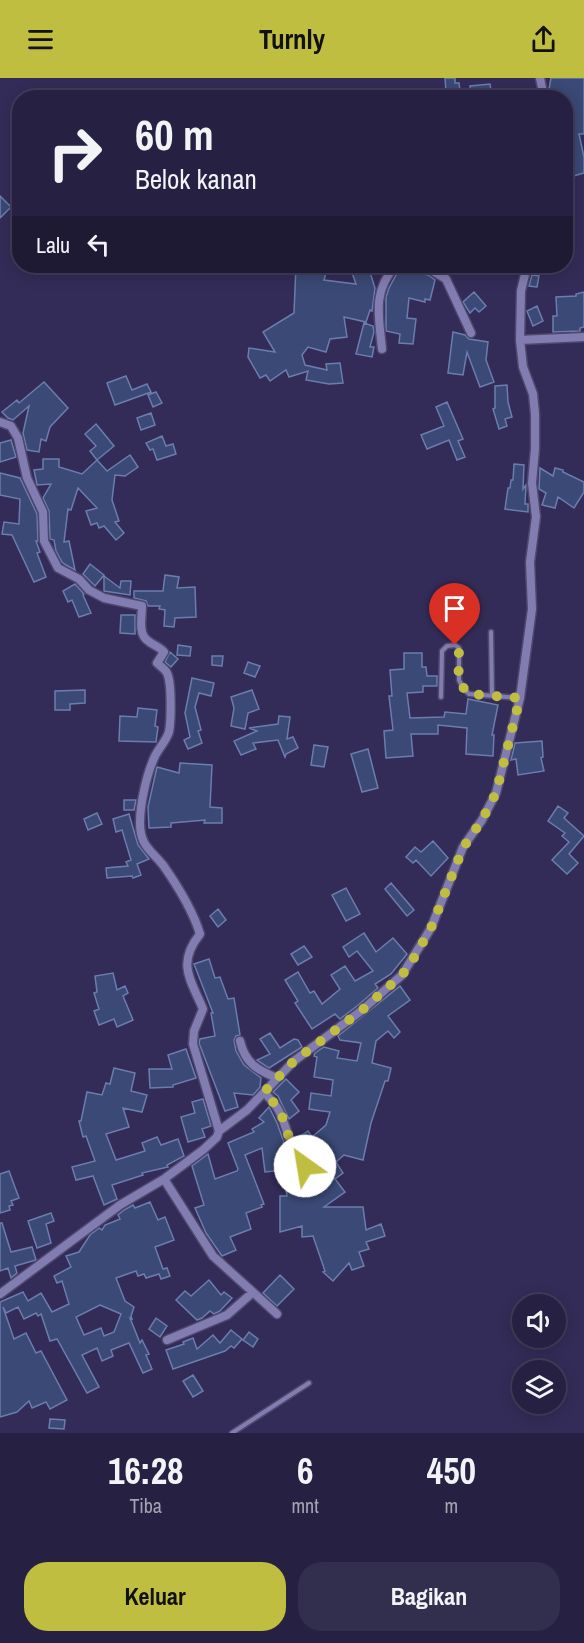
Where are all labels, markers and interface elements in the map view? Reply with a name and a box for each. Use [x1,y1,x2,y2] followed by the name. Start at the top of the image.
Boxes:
[259,21,325,57] text: Turnly
[24,23,57,56] icon: menu
[527,23,560,56] icon: share
[135,107,214,163] text: 60 m
[36,114,114,192] icon: right
[135,161,257,197] text: Belok kanan
[82,228,115,261] icon: left
[36,230,70,260] text: Lalu
[429,583,480,645] pin
[438,592,471,625] icon: arrive
[273,1134,337,1198] position arrow
[512,1294,566,1414] map controls
[512,1294,566,1348] button: sound
[512,1360,566,1414] button: layers
[108,1447,183,1495] text: 16:28
[297,1447,313,1495] text: 6
[427,1447,476,1495] text: 450
[129,1492,162,1519] text: Tiba
[291,1492,319,1519] text: mnt
[445,1492,458,1519] text: m
[24,1562,286,1631] button: Keluar
[298,1562,560,1631] button: Bagikan

